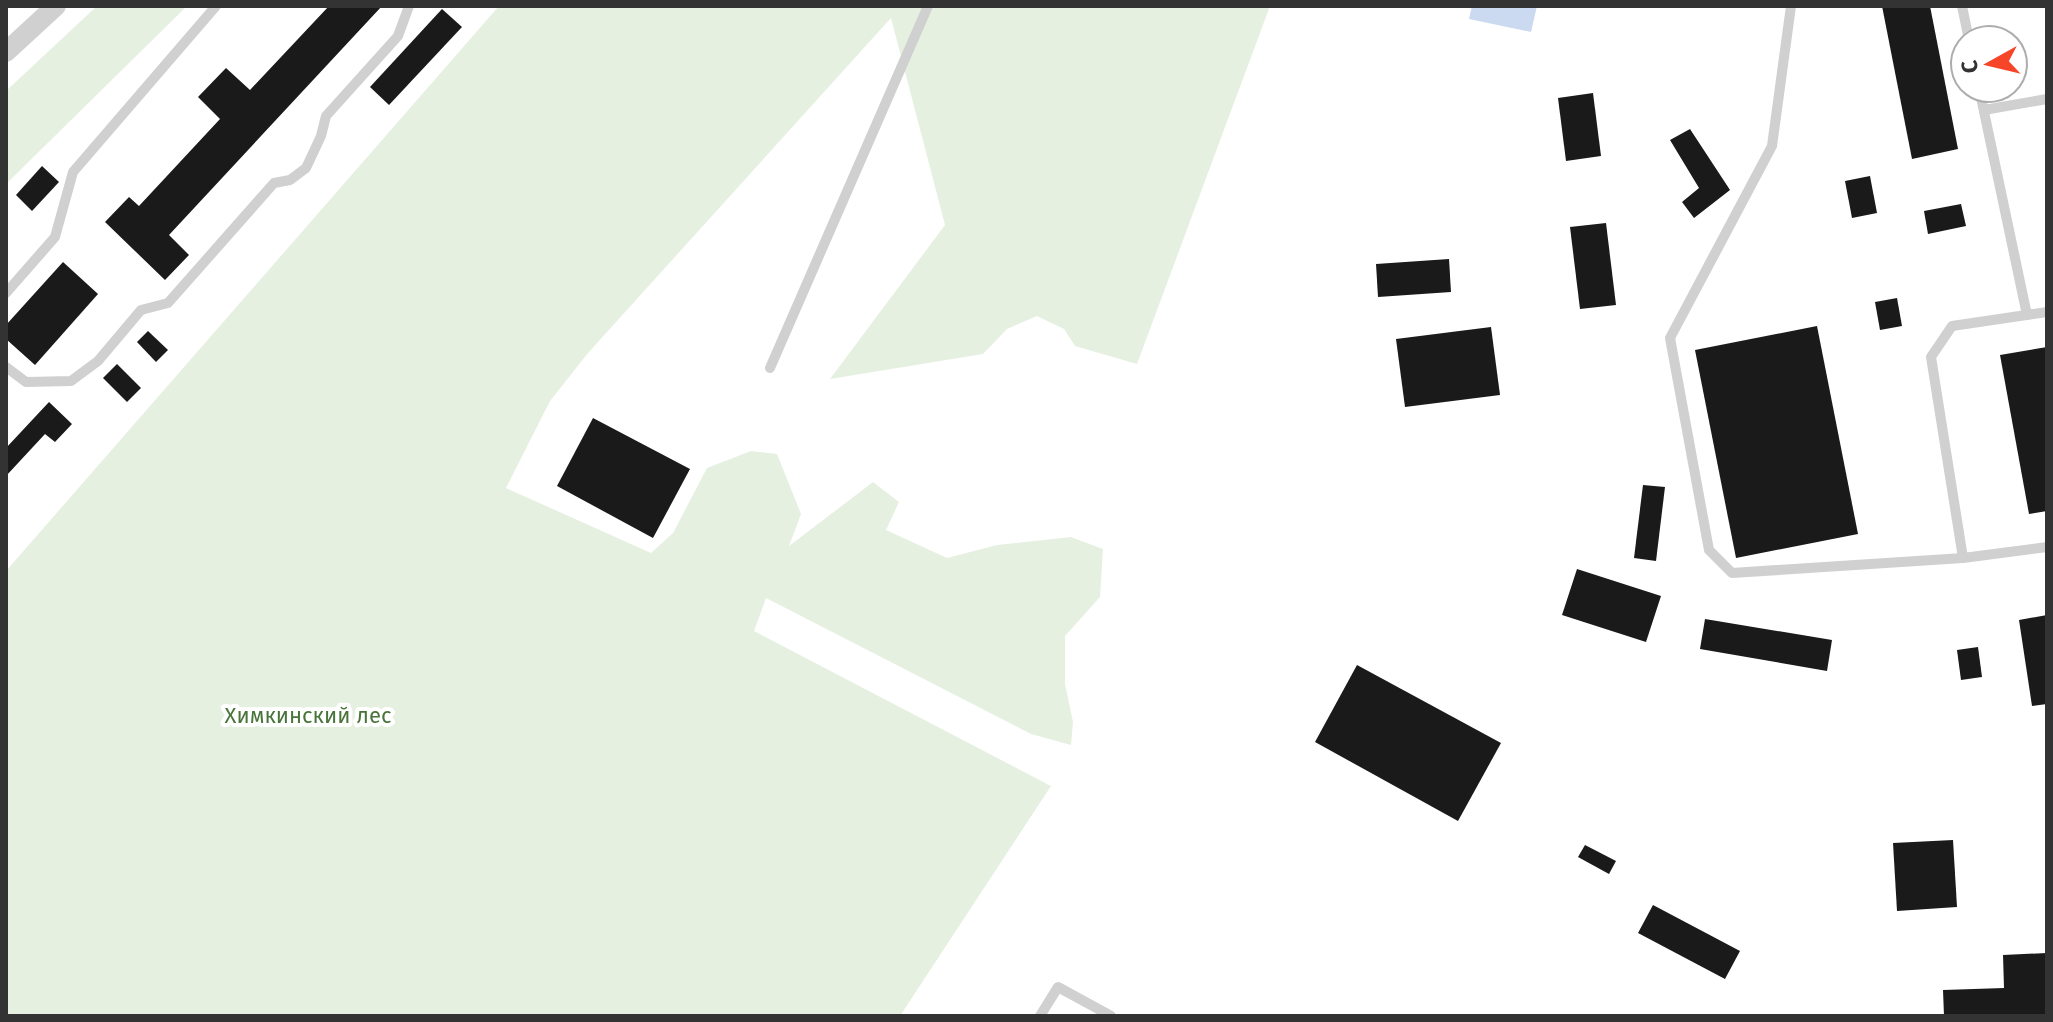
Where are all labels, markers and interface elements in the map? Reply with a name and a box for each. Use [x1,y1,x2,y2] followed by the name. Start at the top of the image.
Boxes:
[1949,24,2029,104] north arrow
[1955,58,1984,75] text: С
[225,702,391,729] park label: Химкинский лес

